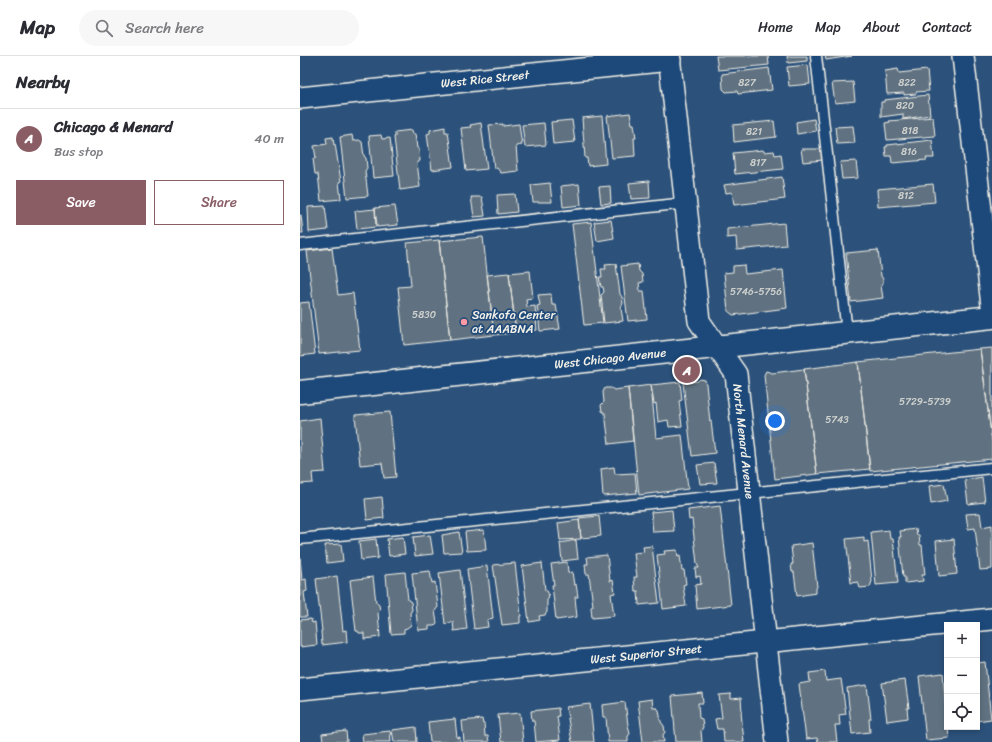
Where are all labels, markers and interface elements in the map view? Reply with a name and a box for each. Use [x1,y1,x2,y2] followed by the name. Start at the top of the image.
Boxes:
[79,10,359,46] search box
[20,11,55,44] text: Map
[125,15,204,41] text: Search here
[758,15,793,40] text: Home
[815,15,841,40] text: Map
[863,15,900,40] text: About
[922,15,972,40] text: Contact
[93,17,115,39] icon: search
[440,63,531,94] street label: West Rice Street
[16,67,70,97] text: Nearby
[738,74,757,92] house number: 827
[898,74,916,92] house number: 822
[896,97,914,115] house number: 820
[54,114,172,140] text: Chicago & Menard
[902,122,918,140] house number: 818
[746,123,762,141] house number: 821
[25,127,33,150] text: A
[254,127,284,150] text: 40 m
[54,140,103,163] text: Bus stop
[901,143,917,161] house number: 816
[750,154,767,172] house number: 817
[16,180,146,225] button: Save
[154,180,284,225] button: Share
[898,187,914,205] house number: 812
[730,283,782,301] house number: 5746-5756
[472,304,556,340] place label: Sankofa Center at AAABNA
[412,306,436,324] house number: 5830
[459,317,469,327] marker: Sankofa Center at AAABNA
[553,341,667,375] street label: West Chicago Avenue
[674,355,700,385] pin: A
[726,383,761,500] street label: North Menard Avenue
[899,393,951,411] house number: 5729-5739
[765,411,785,431] your location
[825,411,849,429] house number: 5743
[944,622,980,730] map controls
[944,622,980,658] button: +
[589,637,703,671] street label: West Superior Street
[944,658,980,694] button: −
[944,694,980,730] button: locate

